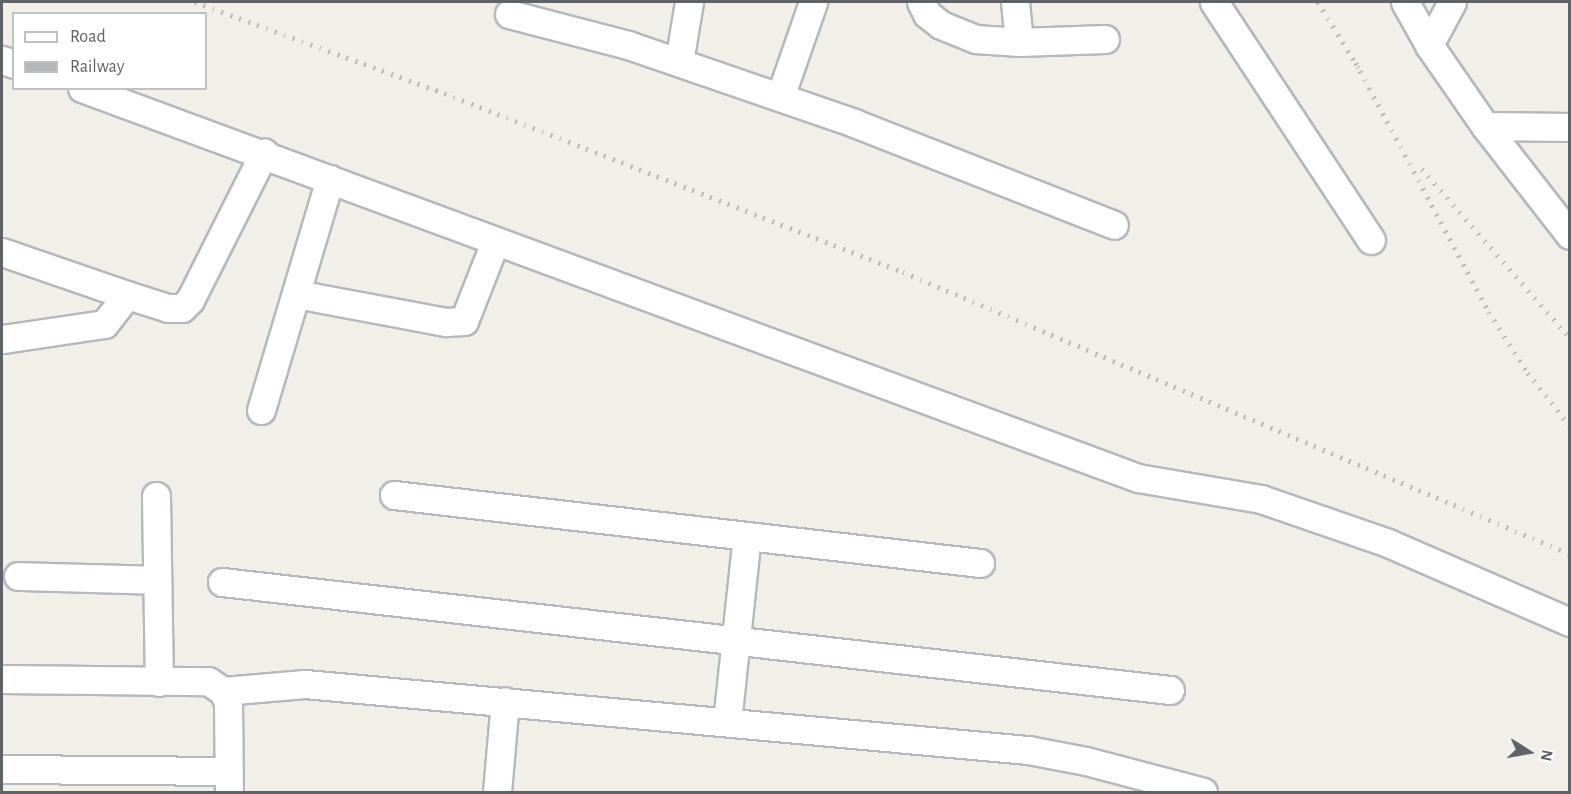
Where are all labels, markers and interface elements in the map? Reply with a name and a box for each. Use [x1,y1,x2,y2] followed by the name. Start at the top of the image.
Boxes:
[12,12,207,90] legend
[70,28,106,46] text: Road
[70,58,124,76] text: Railway
[1499,722,1559,782] north arrow
[1538,748,1556,762] text: N

